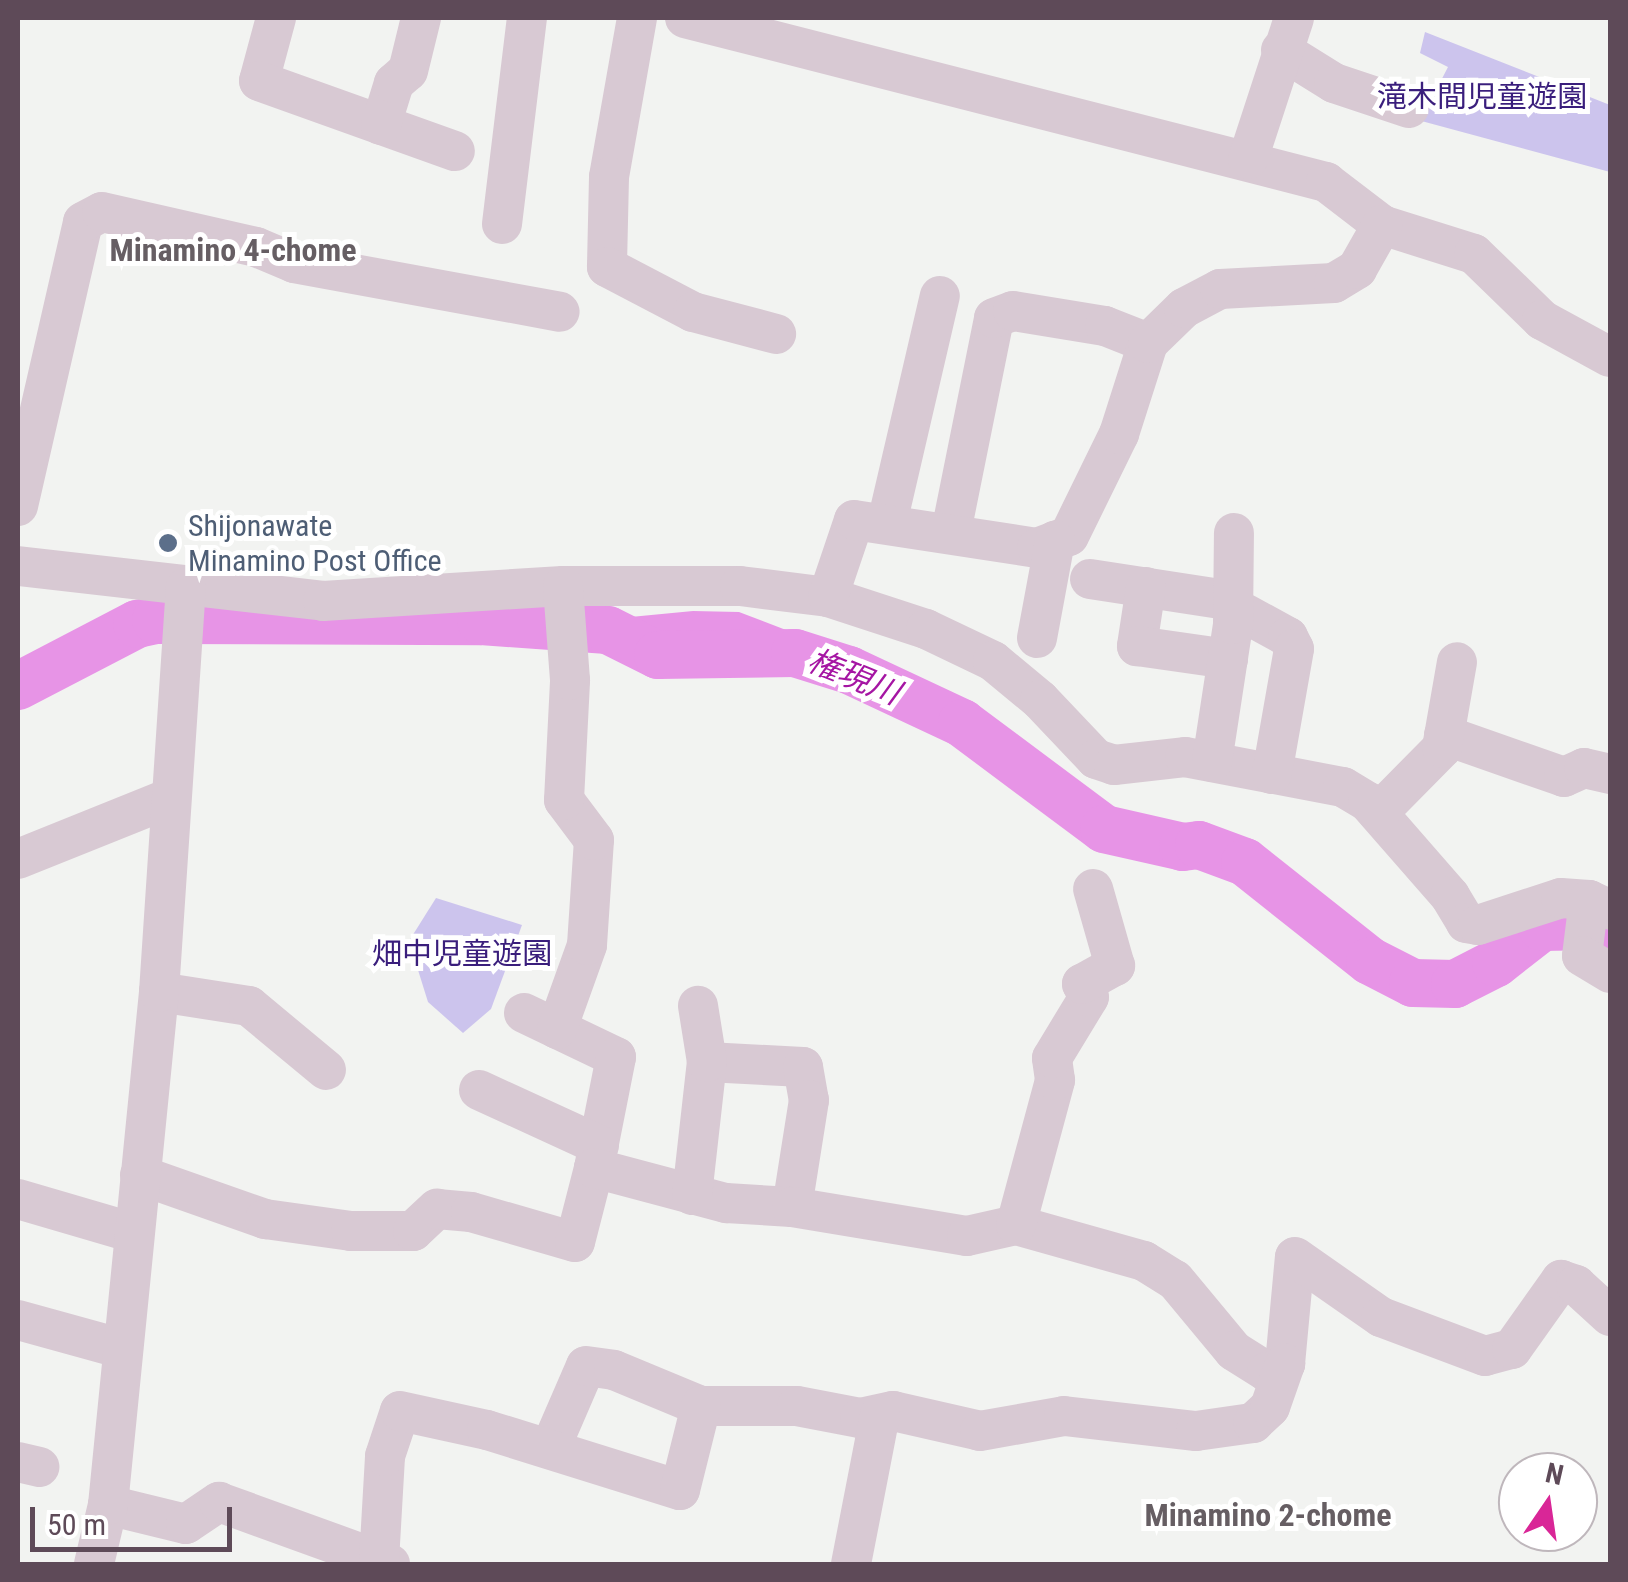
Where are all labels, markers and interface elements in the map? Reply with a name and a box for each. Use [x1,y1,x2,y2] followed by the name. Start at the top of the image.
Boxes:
[1377,79,1587,115] park label: 滝木間児童遊園
[109,231,357,269] district label: Minamino 4-chome
[188,508,442,578] place label: Shijonawate Minamino Post Office
[157,532,179,554] marker: Shijonawate Minamino Post Office
[802,641,906,713] water label: 権現川
[372,936,552,972] park label: 畑中児童遊園
[1498,1452,1598,1552] north arrow
[1542,1456,1566,1492] text: N
[35,1487,238,1549] scale bar
[1144,1496,1392,1534] district label: Minamino 2-chome
[47,1507,106,1542] text: 50 m

